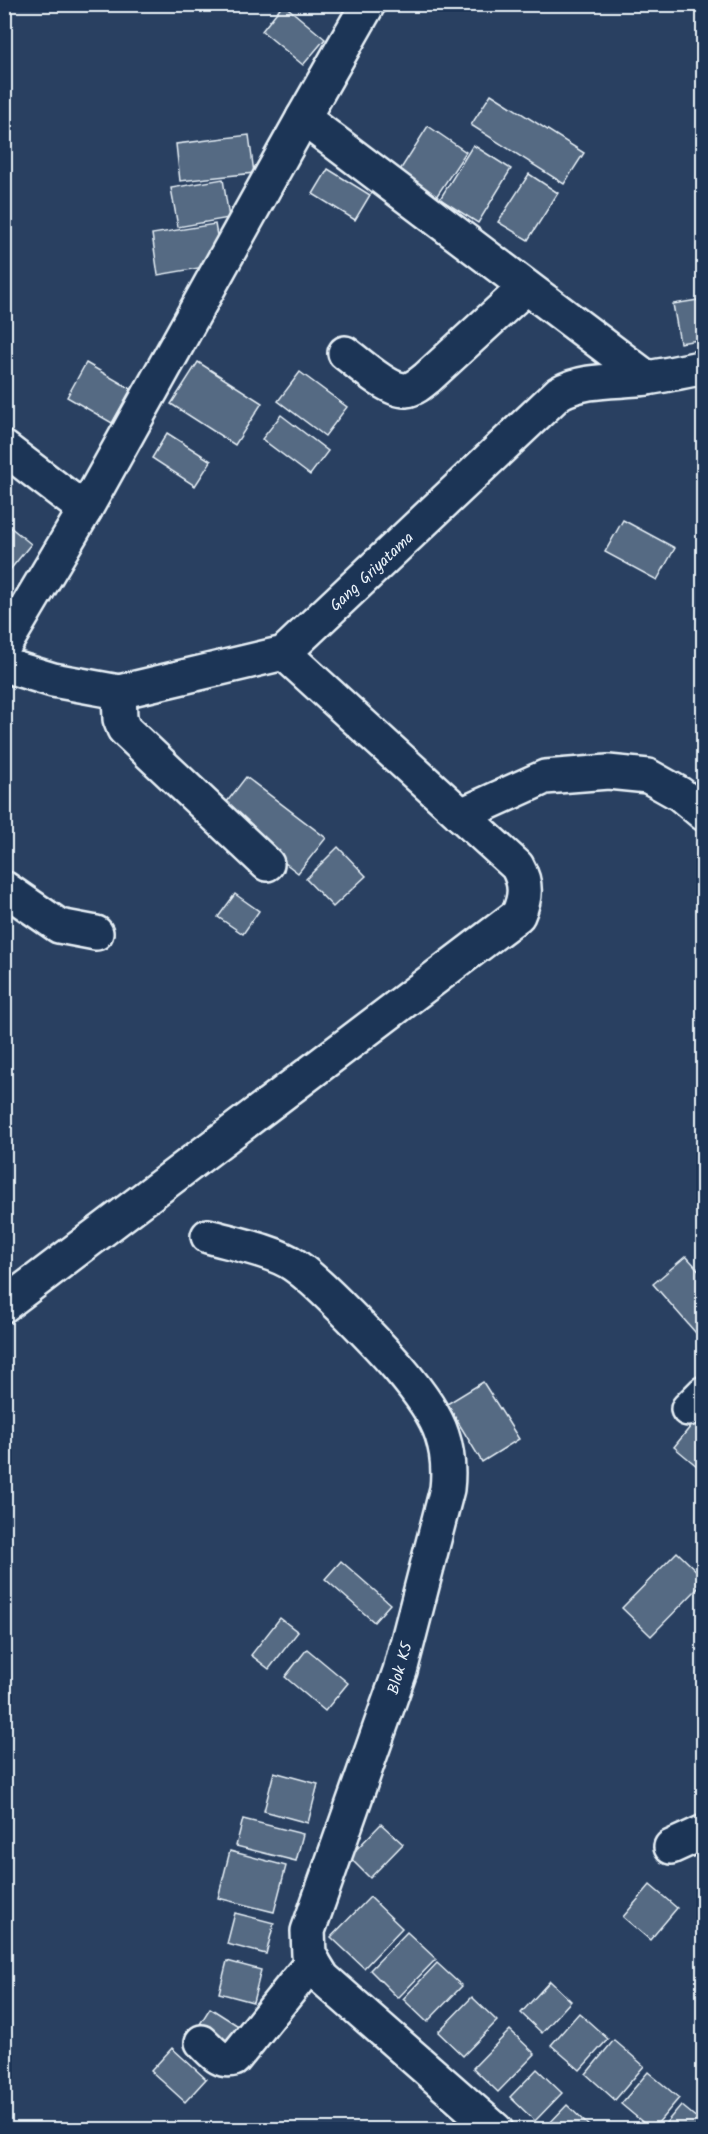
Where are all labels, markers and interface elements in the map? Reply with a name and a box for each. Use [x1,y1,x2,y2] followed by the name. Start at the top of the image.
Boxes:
[324,526,420,618] street label: Gang Griyatama
[381,1638,420,1697] street label: Blok K5

